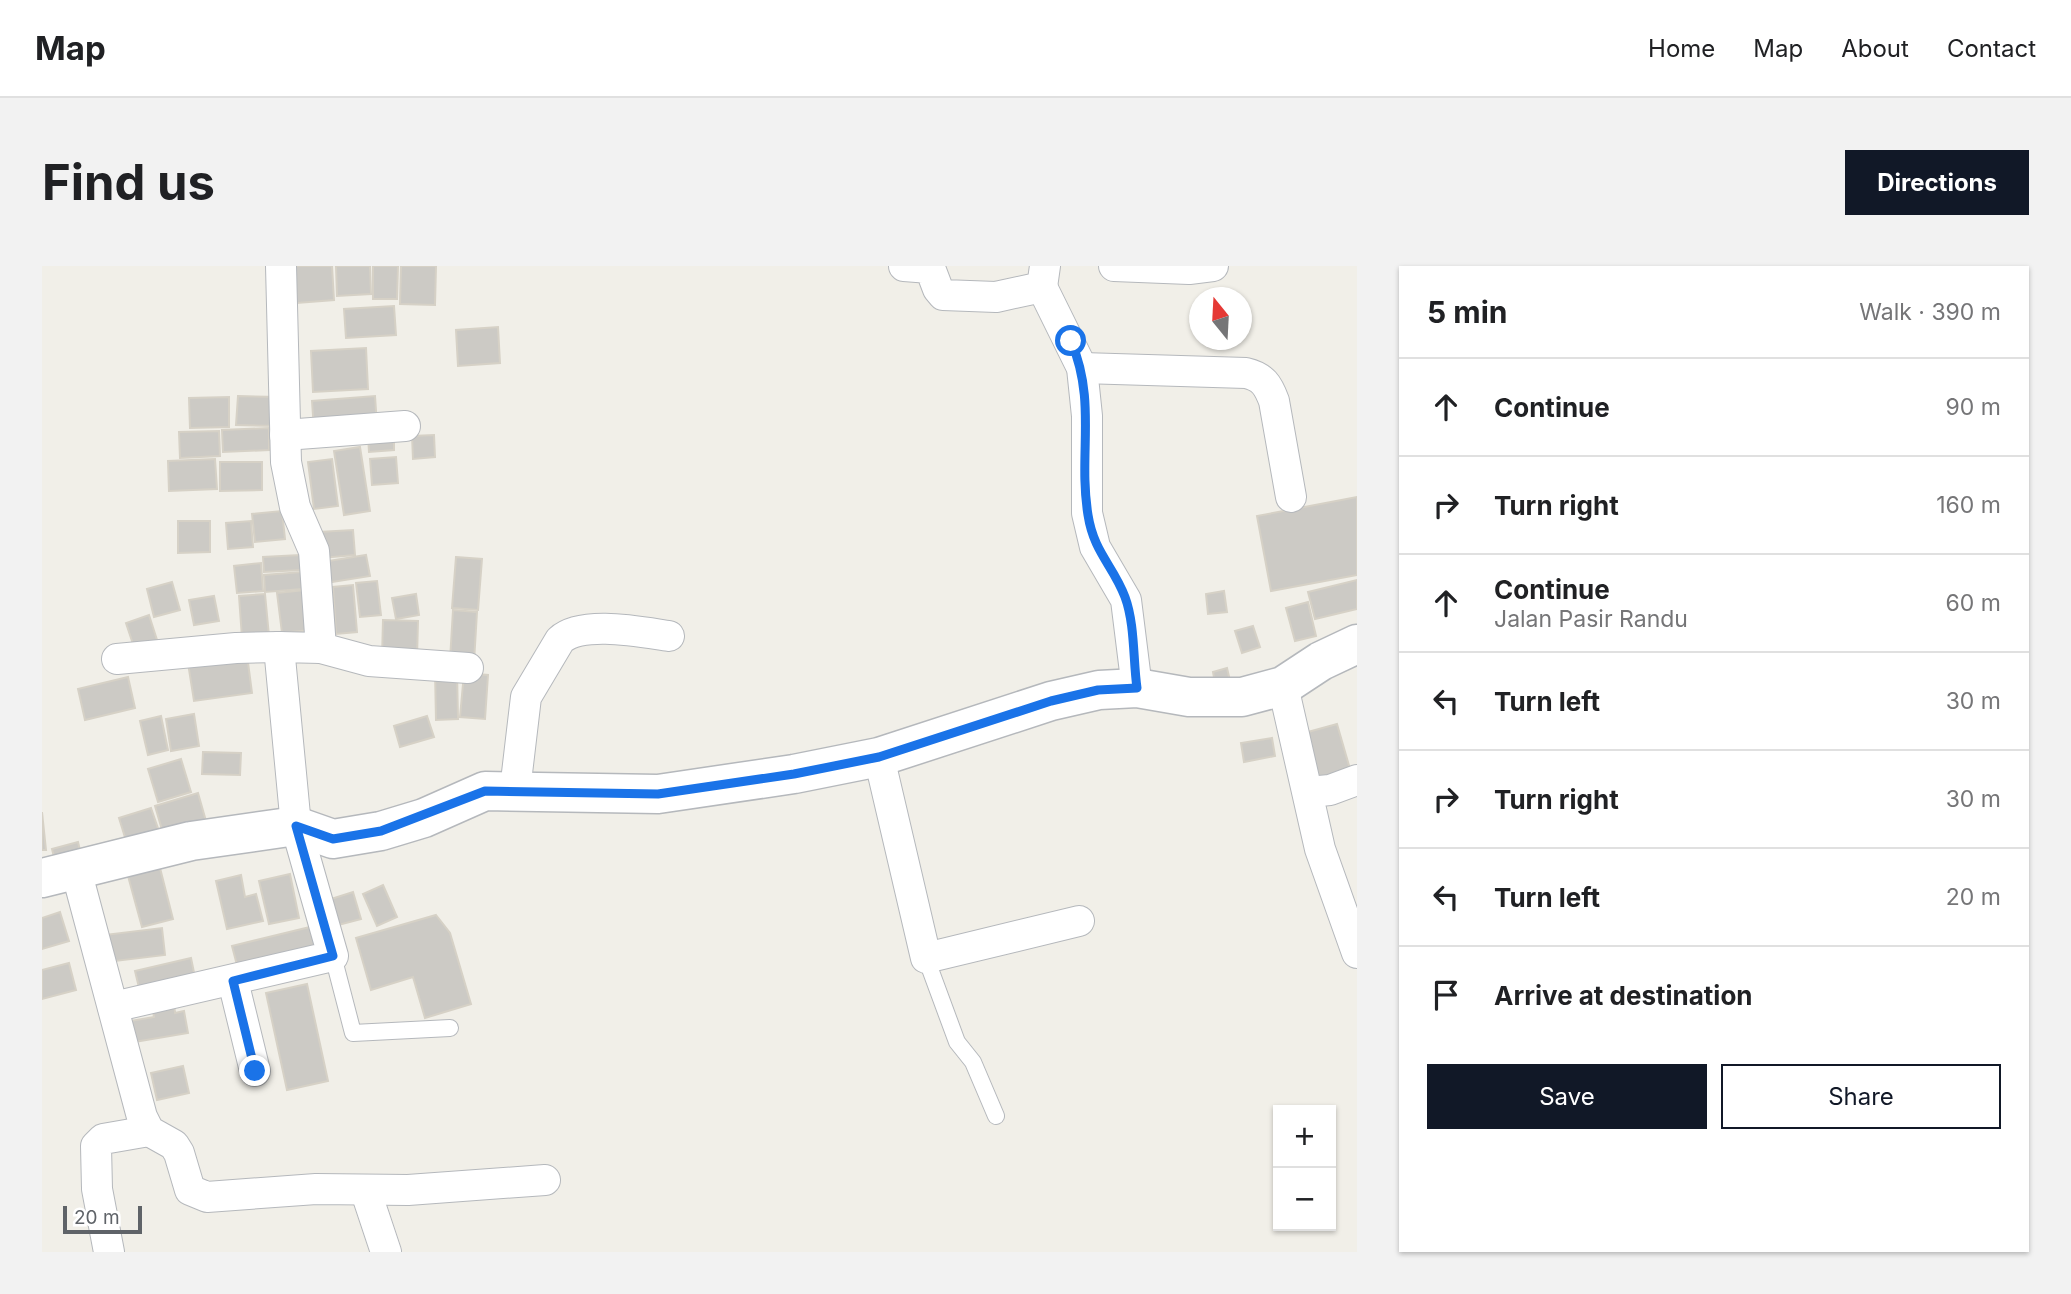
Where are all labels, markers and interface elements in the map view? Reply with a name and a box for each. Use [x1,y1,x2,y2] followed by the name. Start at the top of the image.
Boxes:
[35,28,106,68] text: Map
[1648,34,1715,63] text: Home
[1753,34,1803,63] text: Map
[1841,34,1909,63] text: About
[1947,34,2036,63] text: Contact
[1845,150,2029,215] button: Directions
[42,153,215,212] text: Find us
[1189,287,1252,350] north arrow
[1427,294,1507,330] text: 5 min
[1859,298,2001,326] text: Walk · 390 m
[1055,325,1086,356] route start
[1427,388,1465,426] icon: ahead
[1494,392,1610,423] text: Continue
[1946,393,2001,421] text: 90 m
[1427,486,1465,524] icon: right
[1494,490,1619,521] text: Turn right
[1936,491,2001,519] text: 160 m
[1494,574,1610,605] text: Continue
[1427,584,1465,622] icon: ahead
[1946,589,2001,617] text: 60 m
[1494,605,1688,633] text: Jalan Pasir Randu
[1427,682,1465,720] icon: left
[1494,686,1600,717] text: Turn left
[1946,687,2001,715] text: 30 m
[1427,780,1465,818] icon: right
[1494,784,1619,815] text: Turn right
[1946,785,2001,813] text: 30 m
[1427,878,1465,916] icon: left
[1494,882,1600,913] text: Turn left
[1946,883,2001,911] text: 20 m
[1427,976,1465,1014] icon: arrive
[1494,980,1753,1011] text: Arrive at destination
[239,1055,270,1086] route end
[1427,1064,1707,1129] button: Save
[1721,1064,2001,1129] button: Share
[1273,1105,1336,1231] map controls
[1273,1105,1336,1168] button: +
[1273,1168,1336,1231] button: −
[63,1203,142,1235] scale bar
[74,1206,120,1229] text: 20 m

